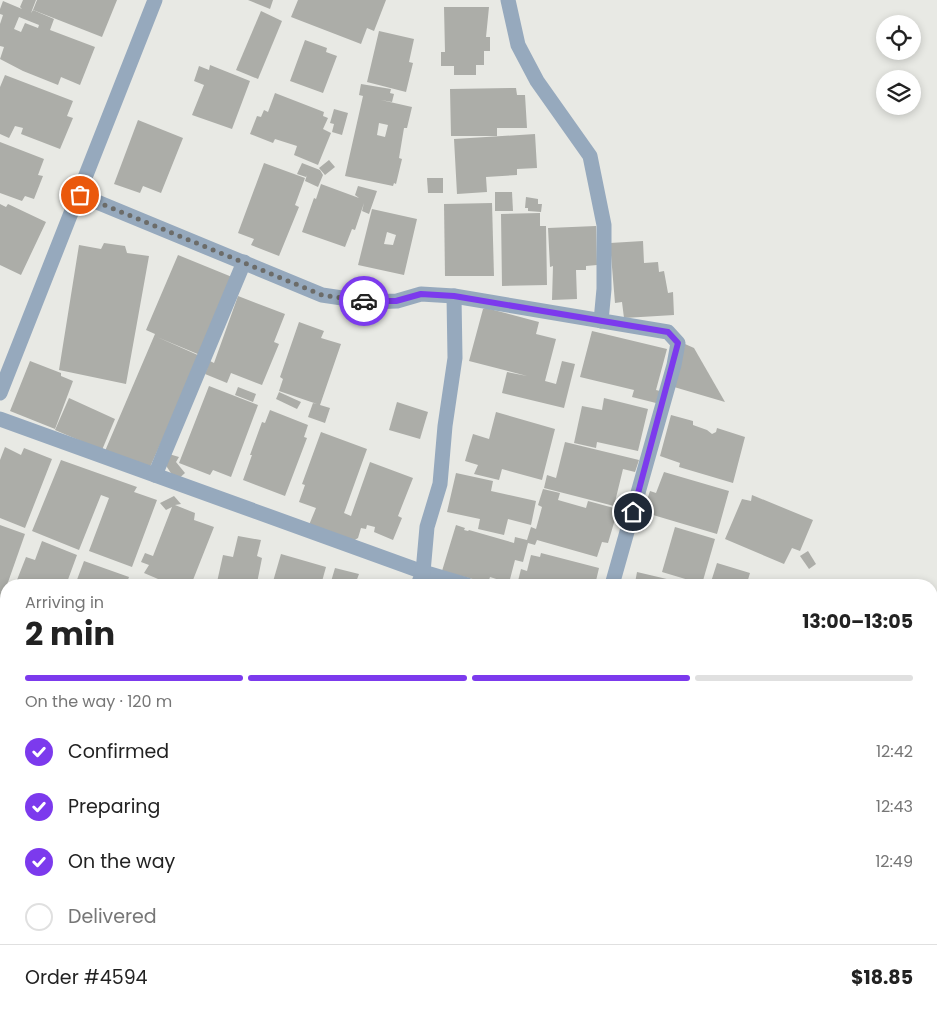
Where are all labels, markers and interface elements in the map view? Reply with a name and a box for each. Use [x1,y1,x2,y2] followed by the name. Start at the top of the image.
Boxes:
[876,15,921,115] map controls
[876,15,921,60] button: locate
[876,70,921,115] button: layers
[59,174,101,216] pin
[66,181,94,209] icon: bag
[339,276,389,326] courier
[350,287,378,315] icon: car
[612,491,654,533] pin
[619,498,647,526] icon: home
[25,591,104,614] text: Arriving in
[802,608,913,635] text: 13:00–13:05
[25,611,115,656] text: 2 min
[25,690,172,713] text: On the way · 120 m
[25,738,53,766] icon: check
[68,738,169,765] text: Confirmed
[876,740,913,763] text: 12:42
[25,793,53,821] icon: check
[68,793,160,820] text: Preparing
[876,795,913,818] text: 12:43
[25,848,53,876] icon: check
[68,848,175,875] text: On the way
[875,850,913,873] text: 12:49
[68,903,157,930] text: Delivered
[25,964,148,991] text: Order #4594
[851,964,913,991] text: $18.85

